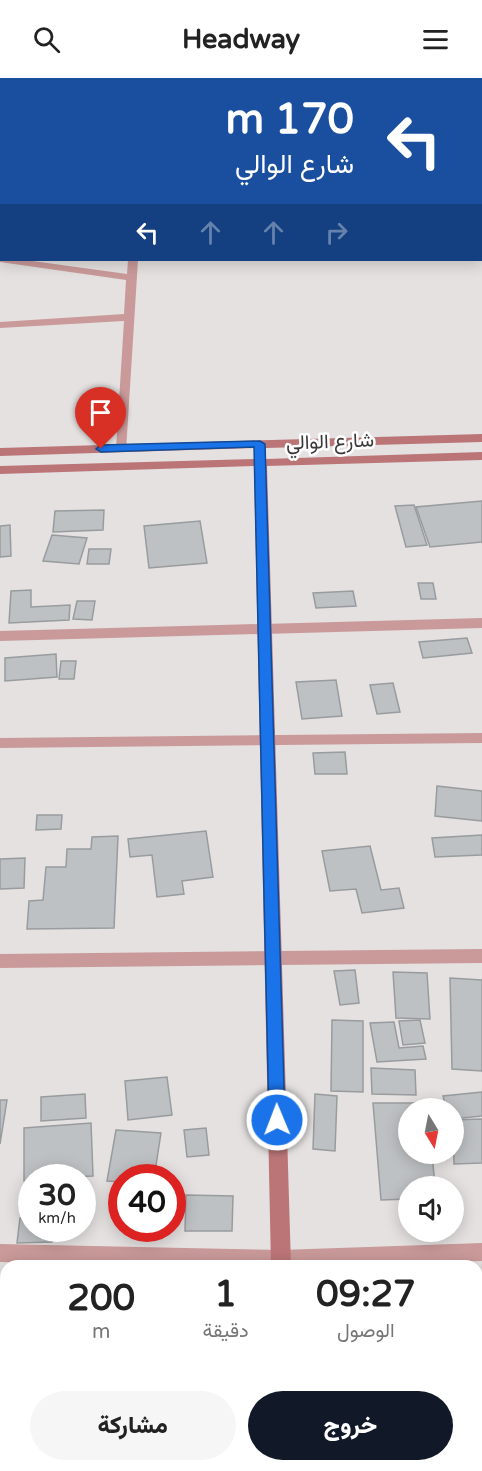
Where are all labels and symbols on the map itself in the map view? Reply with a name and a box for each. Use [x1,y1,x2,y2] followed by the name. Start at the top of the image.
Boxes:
[75,387,126,449] pin
[286,428,375,460] street label: شارع الوالي
[245,1088,309,1152] position arrow
[398,1098,464,1164] north arrow
[108,1164,186,1242] speed limit sign: 40

